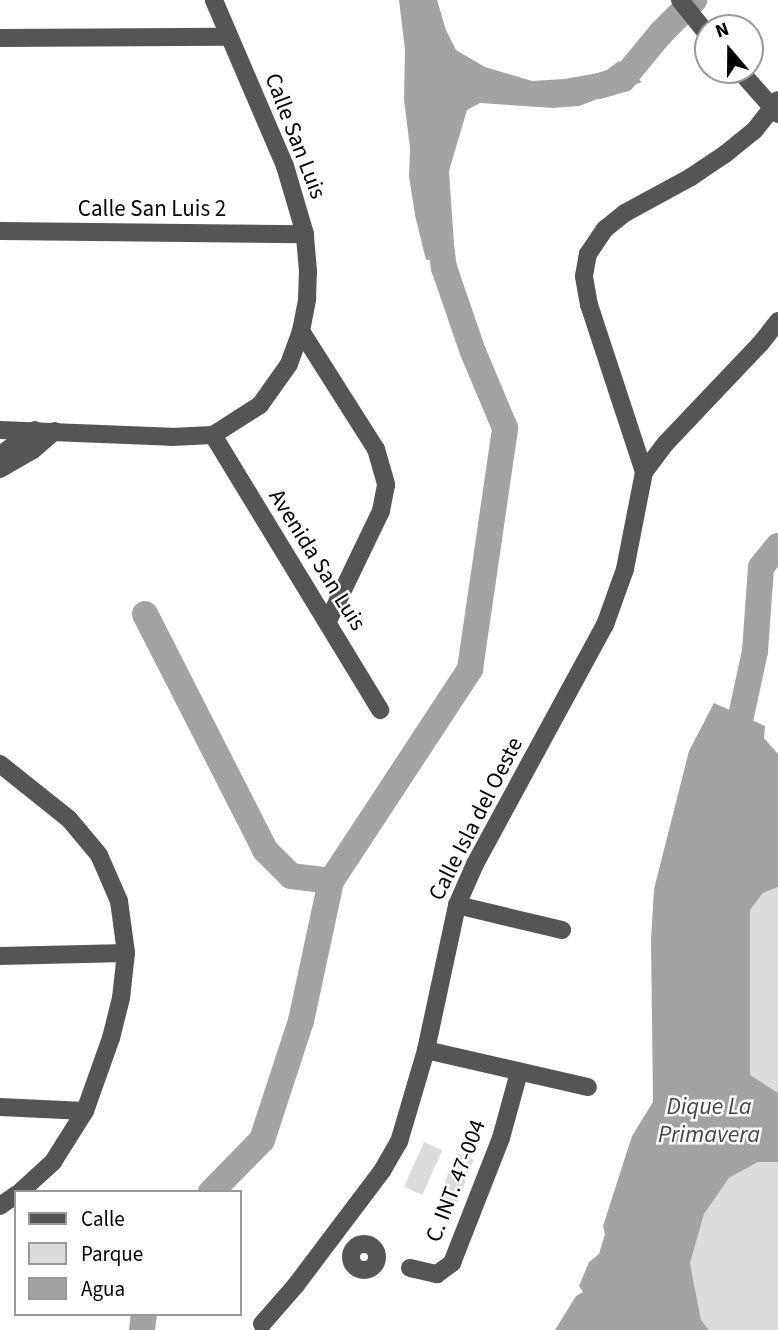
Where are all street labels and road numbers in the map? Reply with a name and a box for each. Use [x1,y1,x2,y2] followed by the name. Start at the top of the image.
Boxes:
[258,69,332,203] street label: Calle San Luis
[78,195,226,223] street label: Calle San Luis 2
[263,484,371,636] street label: Avenida San Luis
[423,733,529,905] street label: Calle Isla del Oeste
[420,1116,492,1246] street label: C. INT. 47-004

